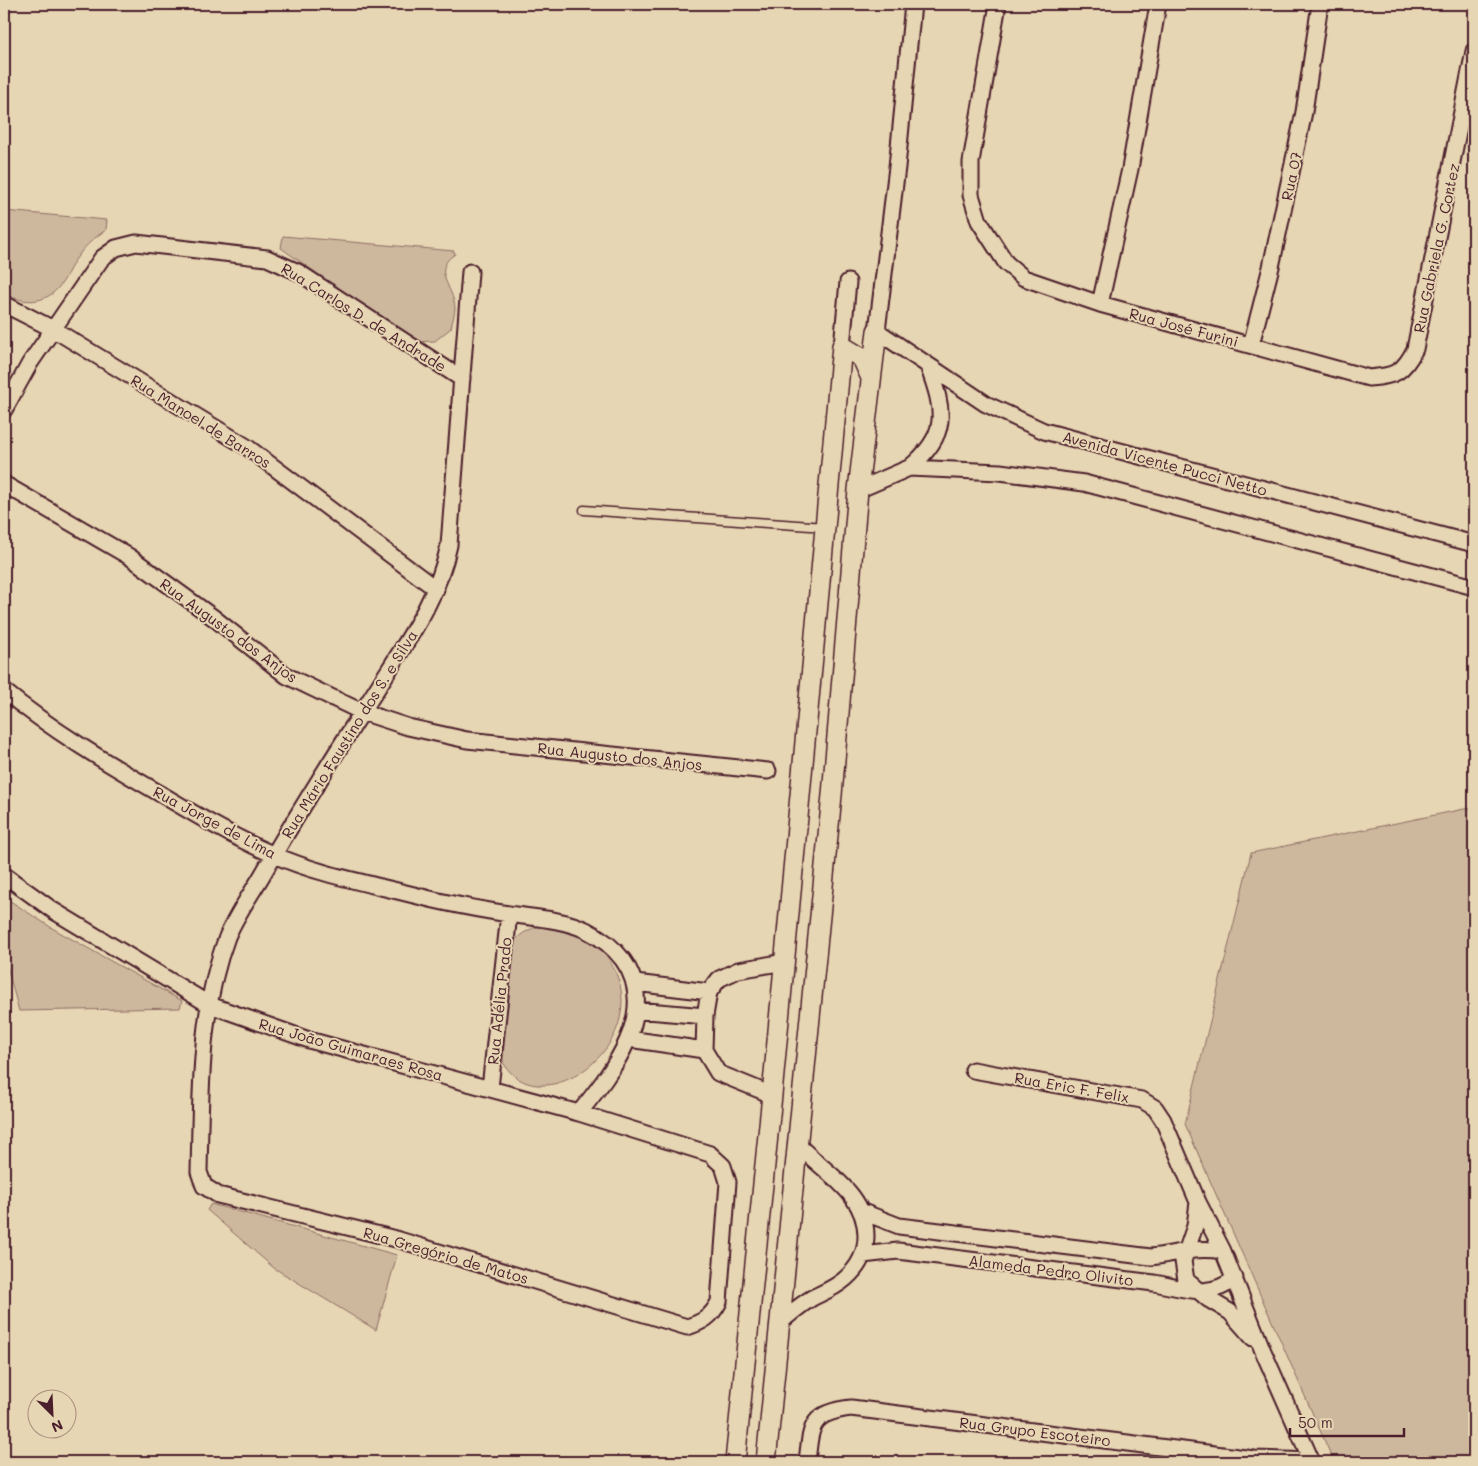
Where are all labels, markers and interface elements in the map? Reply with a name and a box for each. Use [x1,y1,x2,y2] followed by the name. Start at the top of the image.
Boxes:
[1276,150,1306,202] street label: Rua 07
[1408,161,1464,335] street label: Rua Gabriela G. Cortez
[278,258,450,376] street label: Rua Carlos D. de Andrade
[1127,303,1241,351] street label: Rua José Furini
[127,370,275,472] street label: Rua Manoel de Barros
[1061,426,1270,500] street label: Avenida Vicente Pucci Netto
[156,573,302,687] street label: Rua Augusto dos Anjos
[276,626,422,842] street label: Rua Mário Faustino dos S. e Silva
[537,737,703,775] street label: Rua Augusto dos Anjos
[150,781,280,863] street label: Rua Jorge de Lima
[482,936,516,1066] street label: Rua Adélia Prado
[257,1013,445,1085] street label: Rua João Guimaraes Rosa
[1013,1067,1131,1107] street label: Rua Eric F. Felix
[361,1222,531,1288] street label: Rua Gregório de Matos
[967,1250,1135,1290] street label: Alameda Pedro Olivito
[28,1388,78,1438] north arrow
[1290,1406,1404,1438] scale bar
[958,1412,1112,1450] street label: Rua Grupo Escoteiro
[1298,1412,1333,1432] text: 50 m
[49,1415,66,1437] text: N

